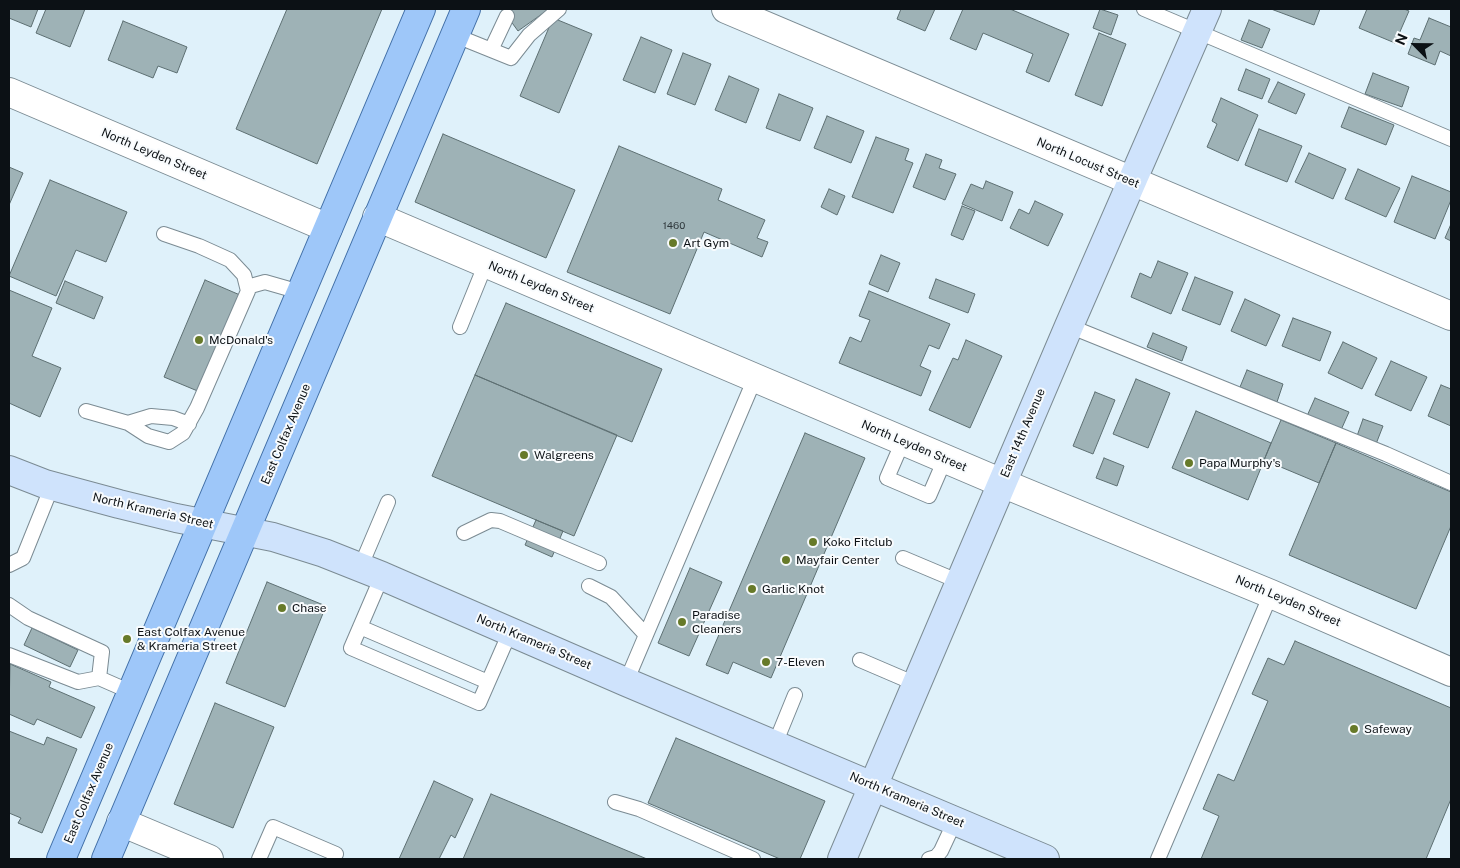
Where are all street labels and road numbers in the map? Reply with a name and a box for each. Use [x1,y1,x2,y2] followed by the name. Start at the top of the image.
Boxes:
[99,125,209,183] street label: North Leyden Street
[1034,135,1142,191] street label: North Locust Street
[486,258,596,316] street label: North Leyden Street
[258,381,314,487] street label: East Colfax Avenue
[998,386,1048,480] street label: East 14th Avenue
[859,417,969,475] street label: North Leyden Street
[91,490,215,532] street label: North Krameria Street
[1233,572,1343,630] street label: North Leyden Street
[474,611,594,673] street label: North Krameria Street
[61,740,117,846] street label: East Colfax Avenue
[847,769,967,831] street label: North Krameria Street

